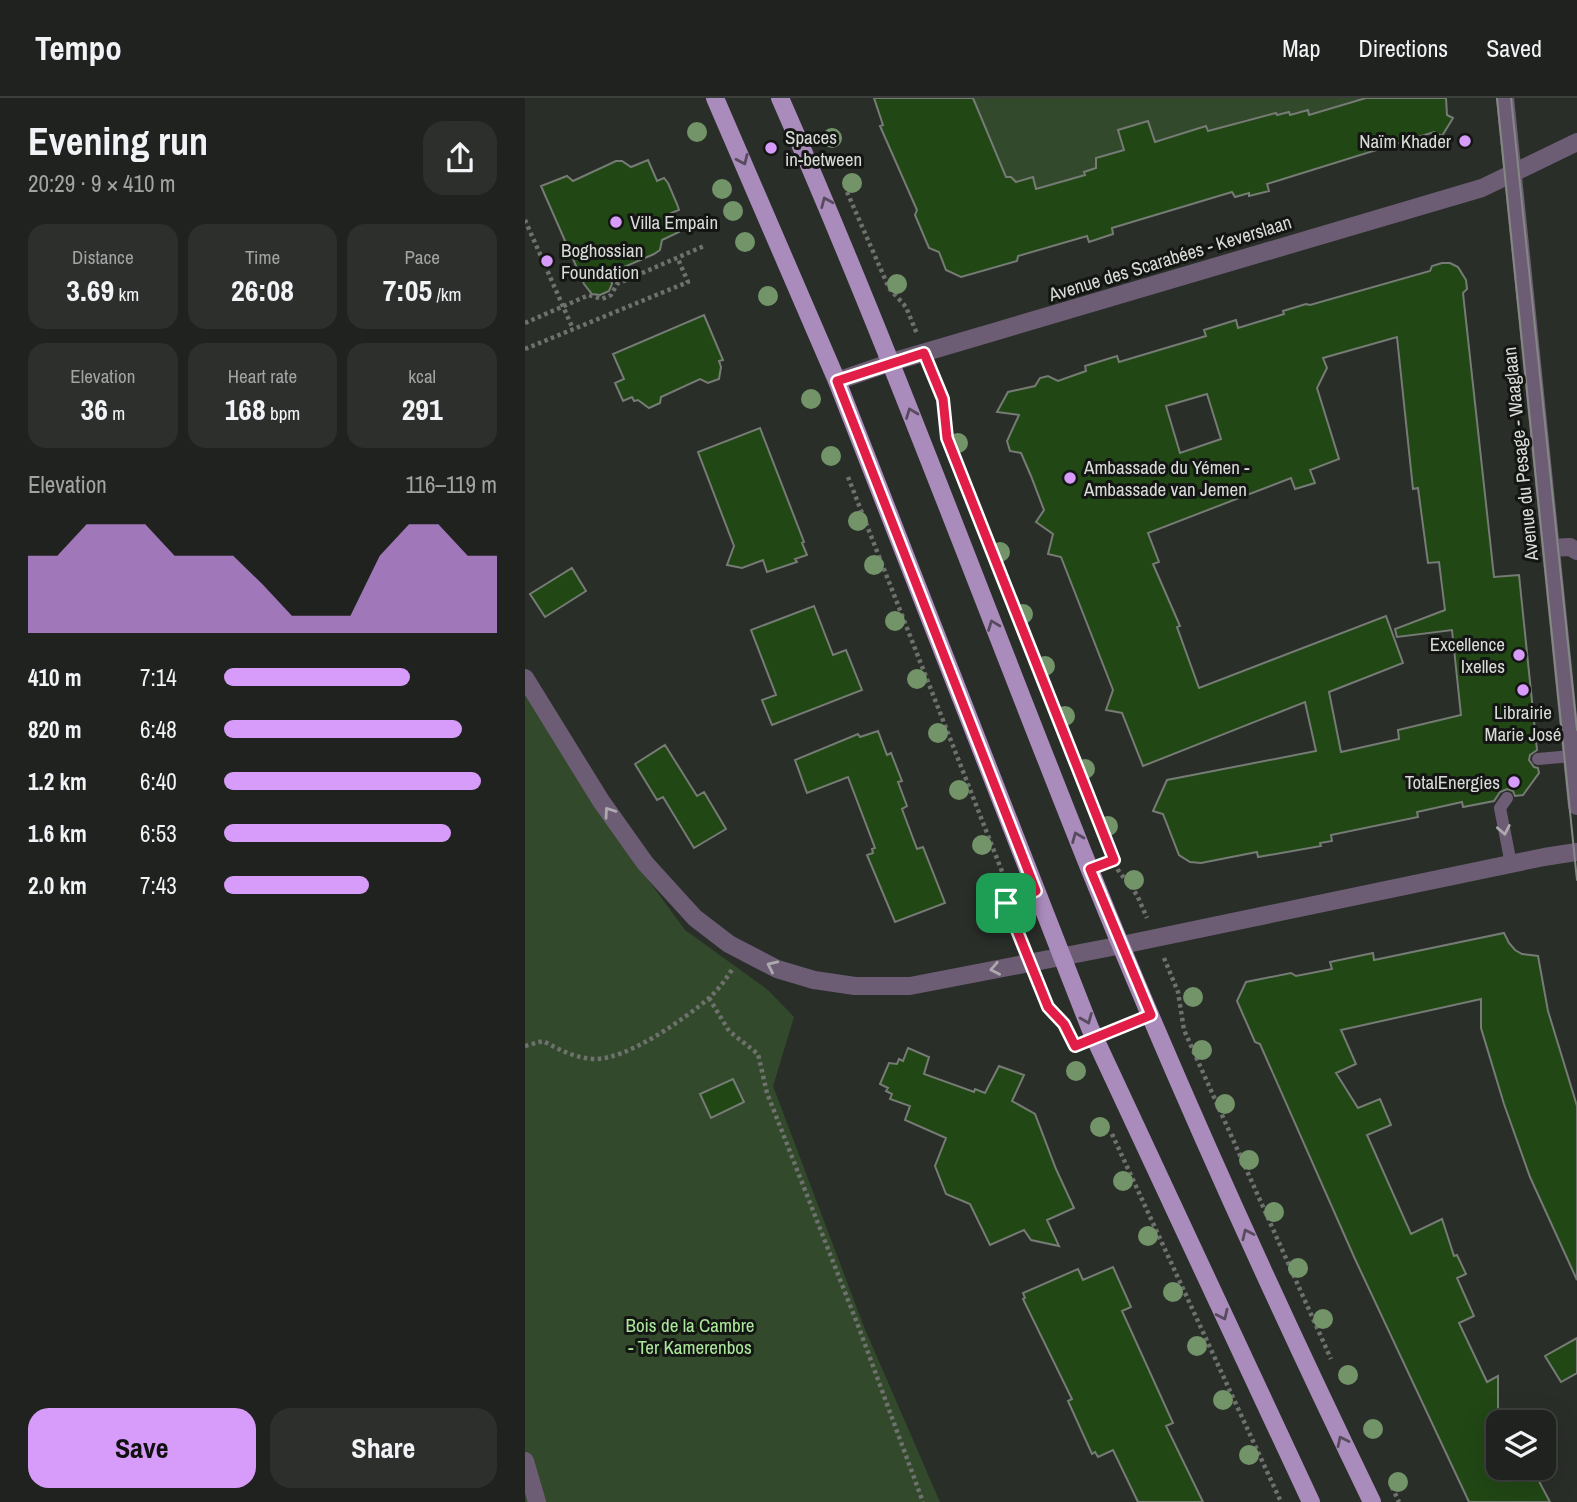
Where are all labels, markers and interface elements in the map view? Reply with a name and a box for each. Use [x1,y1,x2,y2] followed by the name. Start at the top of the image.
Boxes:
[35,26,122,70] text: Tempo
[1282,32,1320,64] text: Map
[1358,32,1448,64] text: Directions
[1486,32,1542,64] text: Saved
[28,116,208,167] text: Evening run
[423,121,497,195] button: share
[785,124,862,172] place label: Spaces in-between
[1359,128,1452,154] place label: Naïm Khader
[1457,133,1473,149] marker: Naïm Khader
[763,140,779,156] marker: Spaces in-between
[735,153,749,166] one-way arrow
[28,168,175,199] text: 20:29 · 9 × 410 m
[820,197,834,209] one-way arrow
[630,209,718,235] place label: Villa Empain
[1044,209,1295,308] street label: Avenue des Scarabées - Keverslaan
[608,214,624,230] marker: Villa Empain
[561,237,643,285] place label: Boghossian Foundation
[72,244,134,270] text: Distance
[245,244,280,270] text: Time
[404,244,440,270] text: Pace
[539,253,555,269] marker: Boghossian Foundation
[66,270,114,310] text: 3.69
[231,270,294,310] text: 26:08
[383,270,432,310] text: 7:05
[114,281,139,307] text: km
[432,281,462,307] text: /km
[1496,346,1544,563] street label: Avenue du Pesage - Waaglaan
[70,363,135,389] text: Elevation
[228,363,297,389] text: Heart rate
[408,363,436,389] text: kcal
[80,389,108,429] text: 36
[225,389,266,429] text: 168
[402,389,443,429] text: 291
[108,400,125,426] text: m
[266,400,300,426] text: bpm
[906,408,920,420] one-way arrow
[1083,454,1249,502] place label: Ambassade du Yémen - Ambassade van Jemen
[28,469,107,500] text: Elevation
[405,469,497,500] text: 116–119 m
[1062,470,1078,486] marker: Ambassade du Yémen - Ambassade van Jemen
[988,620,1002,632] one-way arrow
[1430,631,1505,679] place label: Excellence Ixelles
[1511,647,1527,663] marker: Excellence Ixelles
[28,662,81,693] text: 410 m
[140,662,177,693] text: 7:14
[1515,682,1531,698] marker: Librairie Marie José
[1484,699,1562,747] place label: Librairie Marie José
[28,714,81,745] text: 820 m
[140,714,177,745] text: 6:48
[28,766,87,797] text: 1.2 km
[140,766,177,797] text: 6:40
[1405,769,1500,795] place label: TotalEnergies
[1506,774,1522,790] marker: TotalEnergies
[605,807,617,820] one-way arrow
[28,818,87,849] text: 1.6 km
[140,818,177,849] text: 6:53
[1496,824,1511,836] one-way arrow
[1072,831,1086,843] one-way arrow
[28,870,87,901] text: 2.0 km
[140,870,177,901] text: 7:43
[976,873,1036,933] pin
[987,884,1025,922] icon: arrive
[767,960,779,974] one-way arrow
[989,961,1001,976] one-way arrow
[1079,1012,1093,1025] one-way arrow
[1241,1229,1255,1241] one-way arrow
[1215,1308,1229,1320] one-way arrow
[625,1312,755,1360] park label: Bois de la Cambre - Ter Kamerenbos
[28,1408,256,1488] button: Save
[270,1408,497,1488] button: Share
[1486,1410,1556,1480] map controls
[1486,1410,1556,1480] button: layers
[1337,1435,1351,1448] one-way arrow

